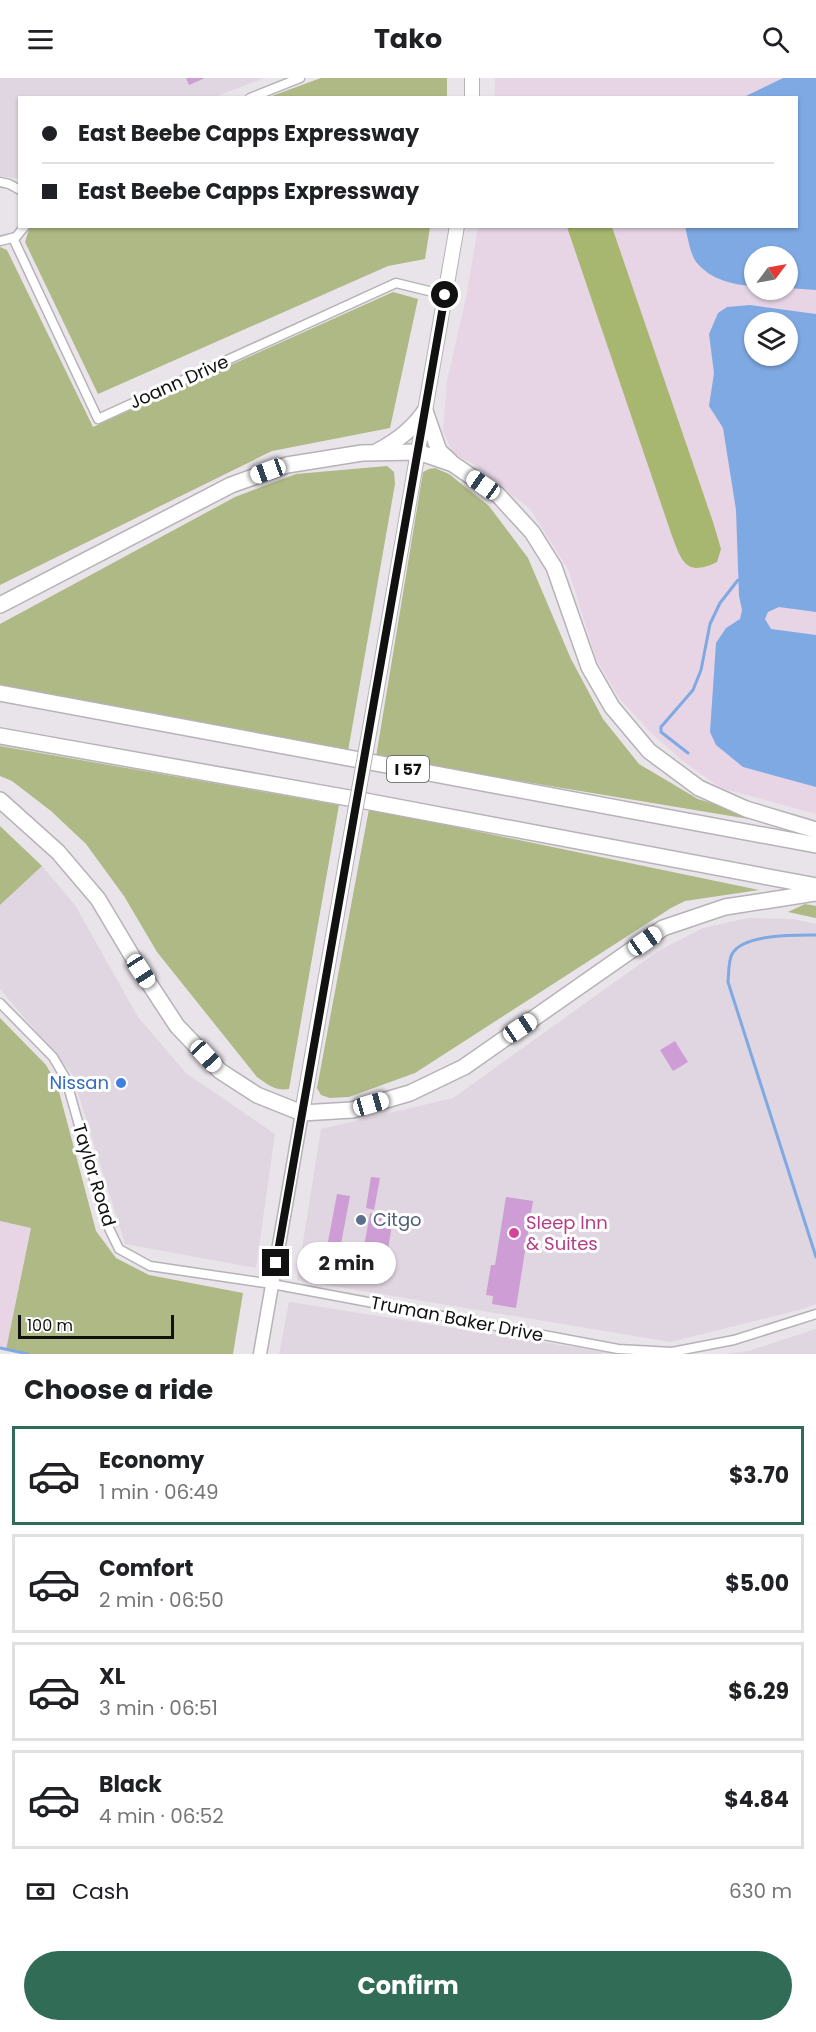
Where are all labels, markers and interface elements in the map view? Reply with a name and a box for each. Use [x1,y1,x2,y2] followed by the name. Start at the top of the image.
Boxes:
[374,20,442,57] text: Tako
[24,23,57,56] icon: menu
[759,23,792,56] icon: search
[78,118,419,149] text: East Beebe Capps Expressway
[78,176,419,207] text: East Beebe Capps Expressway
[744,246,798,300] north arrow
[744,246,798,366] map controls
[431,281,458,308] route start
[744,312,798,366] button: layers
[125,349,232,415] street label: Joann Drive
[248,456,288,486] car
[463,467,503,503] car
[387,756,429,782] road number: I 57
[625,923,665,959] car
[124,951,158,991] car
[500,1010,540,1046] car
[187,1037,225,1075] car
[49,1070,109,1095] place label: Nissan
[114,1076,128,1090] marker: Nissan
[351,1090,391,1118] car
[67,1120,122,1229] street label: Taylor Road
[373,1207,422,1232] place label: Citgo
[526,1210,608,1256] place label: Sleep Inn & Suites
[354,1213,368,1227] marker: Citgo
[507,1226,521,1240] marker: Sleep Inn & Suites
[297,1242,396,1284] callout: 2 min
[262,1249,289,1276] route end
[318,1249,375,1277] text: 2 min
[369,1290,546,1348] street label: Truman Baker Drive
[18,1312,174,1340] scale bar
[27,1314,73,1337] text: 100 m
[24,1371,213,1408] text: Choose a ride
[99,1445,204,1476] text: Economy
[27,1449,81,1503] icon: car
[729,1460,789,1491] text: $3.70
[99,1478,219,1506] text: 1 min · 06:49
[99,1553,193,1584] text: Comfort
[27,1557,81,1611] icon: car
[725,1568,789,1599] text: $5.00
[99,1586,224,1614] text: 2 min · 06:50
[99,1661,125,1692] text: XL
[27,1665,81,1719] icon: car
[728,1676,789,1707] text: $6.29
[99,1694,218,1722] text: 3 min · 06:51
[99,1769,162,1800] text: Black
[27,1773,81,1827] icon: car
[724,1784,789,1815] text: $4.84
[99,1802,224,1830] text: 4 min · 06:52
[24,1875,57,1908] icon: cash
[72,1876,129,1907] text: Cash
[729,1877,792,1905] text: 630 m
[24,1951,792,2020] button: Confirm

